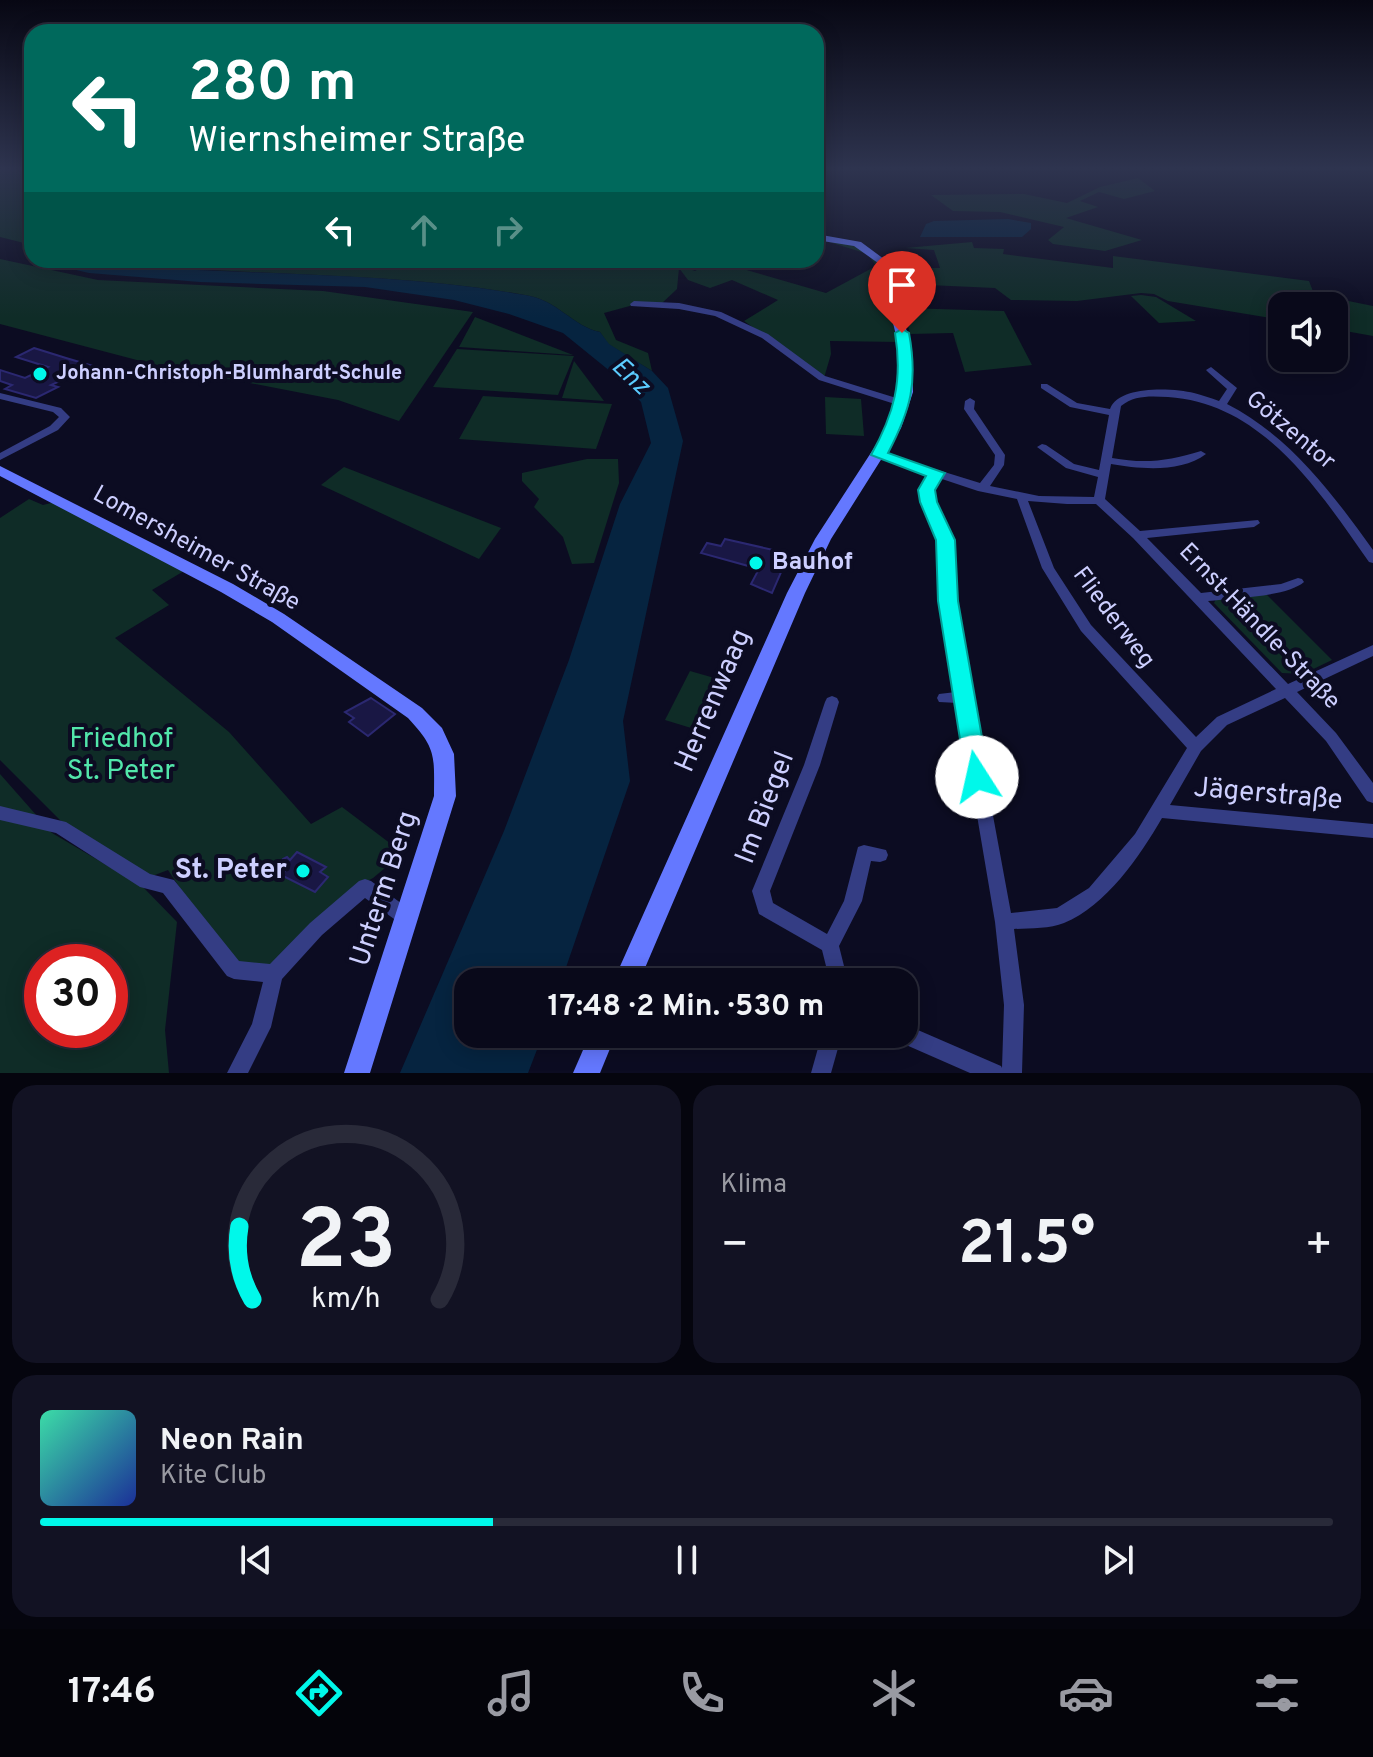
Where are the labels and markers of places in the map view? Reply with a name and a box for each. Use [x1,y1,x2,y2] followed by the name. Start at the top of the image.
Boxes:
[868,251,936,333] pin
[56,361,402,387] place label: Johann-Christoph-Blumhardt-Schule
[31,365,49,383] marker: Johann-Christoph-Blumhardt-Schule
[772,548,853,578] place label: Bauhof
[747,554,765,572] marker: Bauhof
[175,853,287,889] place label: St. Peter
[294,862,312,880] marker: St. Peter

